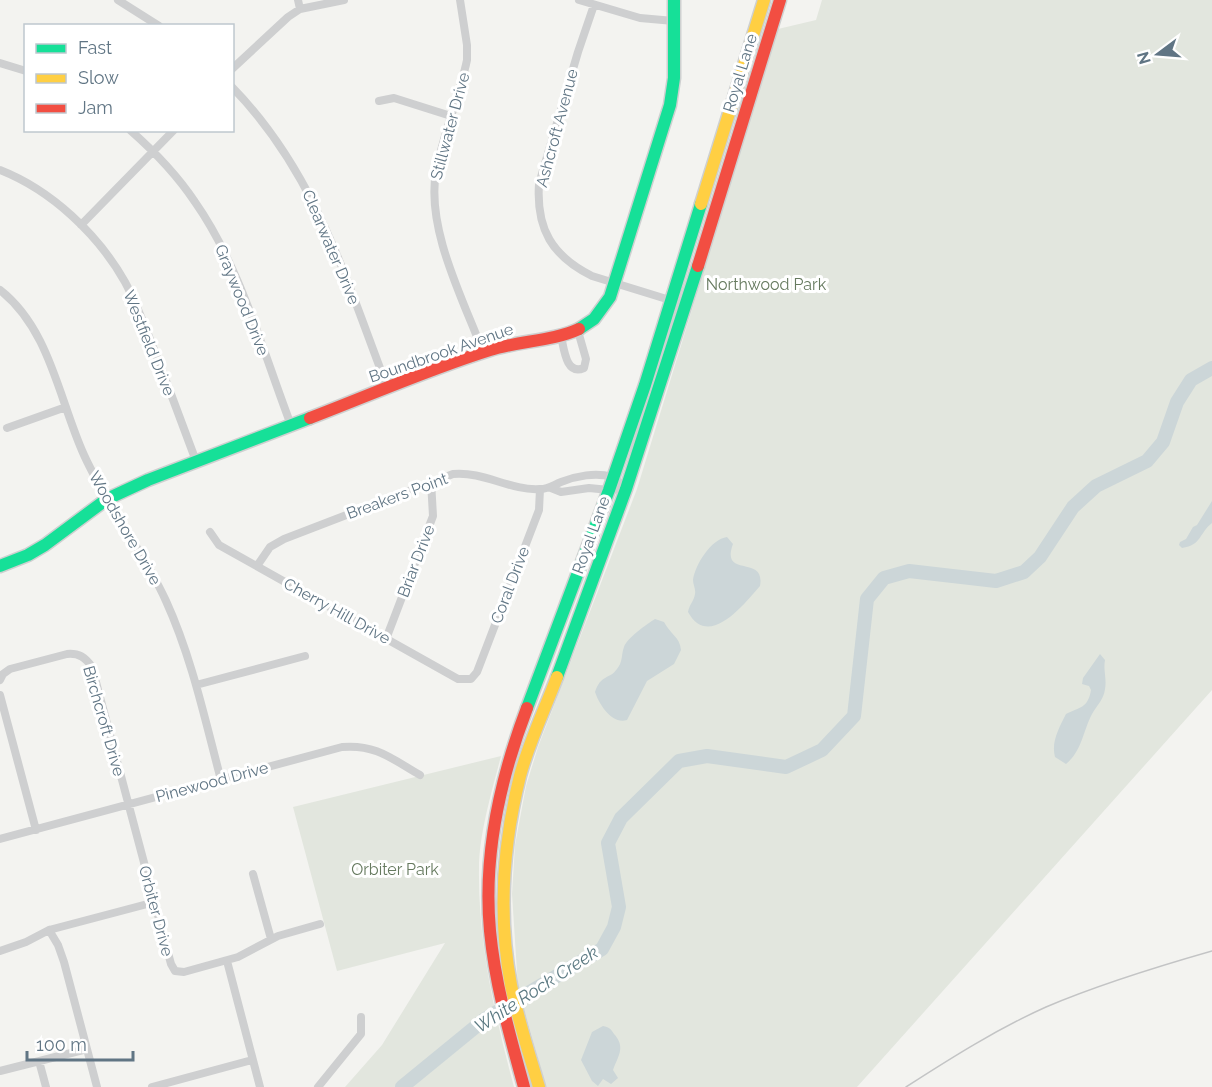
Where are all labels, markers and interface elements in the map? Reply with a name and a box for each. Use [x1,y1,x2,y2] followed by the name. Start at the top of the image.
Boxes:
[24,24,234,132] legend
[1128,24,1188,84] north arrow
[719,31,761,115] street label: Royal Lane
[78,37,112,58] text: Fast
[1133,50,1155,66] text: N
[78,67,119,88] text: Slow
[532,67,582,189] street label: Ashcroft Avenue
[427,70,473,182] street label: Stillwater Drive
[78,97,113,118] text: Jam
[298,187,364,307] street label: Clearwater Drive
[211,242,273,358] street label: Graywood Drive
[706,275,827,294] park label: Northwood Park
[119,287,179,399] street label: Westfield Drive
[366,319,516,387] street label: Boundbrook Avenue
[85,468,165,588] street label: Woodshore Drive
[344,469,451,523] street label: Breakers Point
[568,494,614,576] street label: Royal Lane
[394,522,438,600] street label: Briar Drive
[487,544,533,626] street label: Coral Drive
[280,574,394,648] street label: Cherry Hill Drive
[79,664,129,778] street label: Birchcroft Drive
[154,758,270,806] street label: Pinewood Drive
[351,860,439,879] park label: Orbiter Park
[135,864,177,958] street label: Orbiter Drive
[470,941,602,1037] water label: White Rock Creek
[27,1024,134,1062] scale bar
[36,1034,87,1055] text: 100 m

